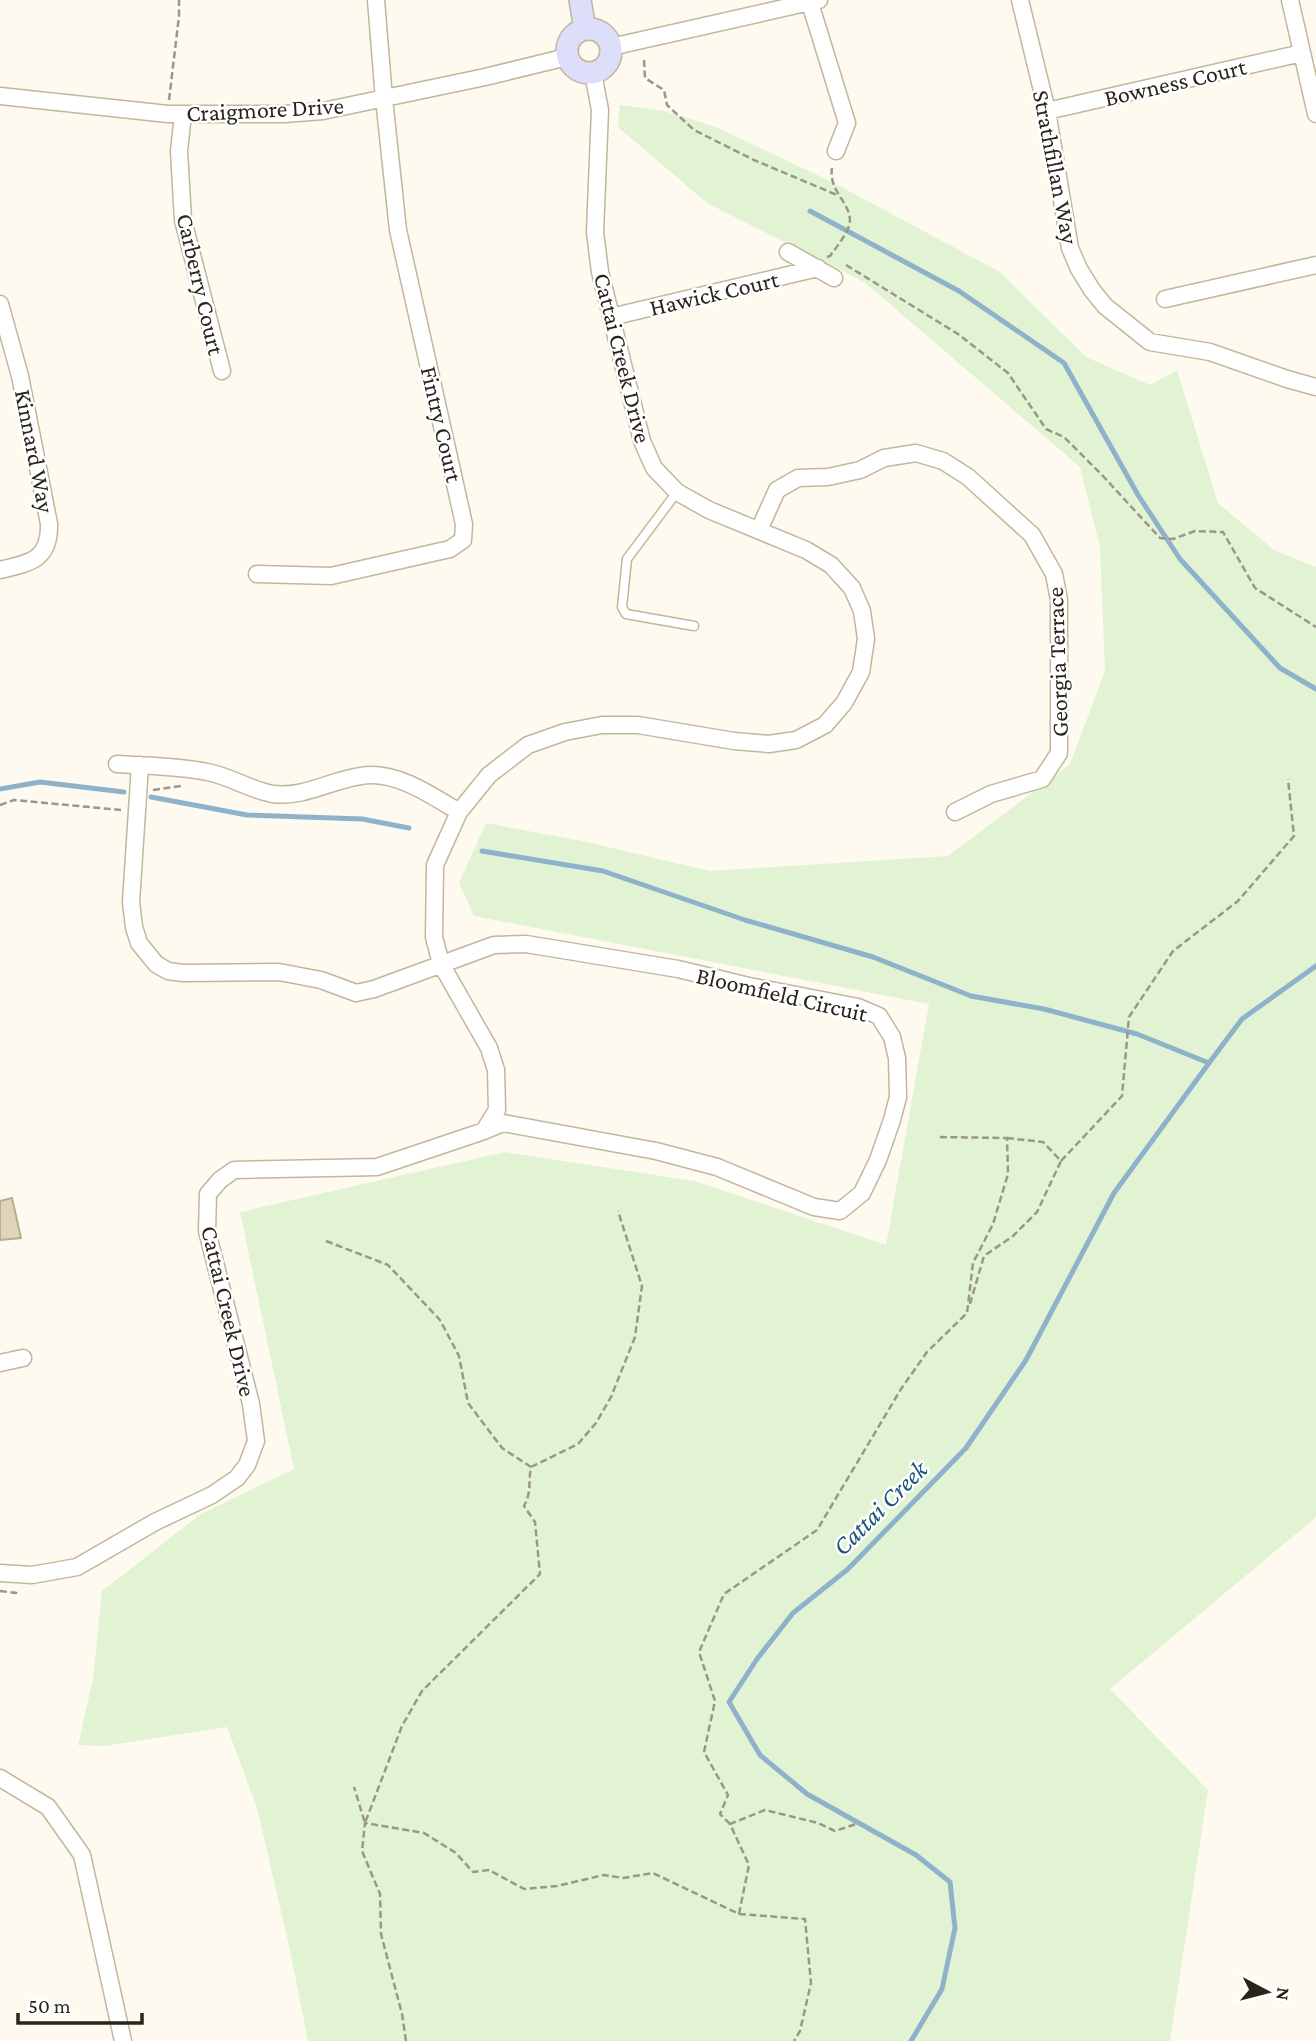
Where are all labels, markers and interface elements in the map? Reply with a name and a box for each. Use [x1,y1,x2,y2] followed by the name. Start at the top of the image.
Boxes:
[1102,52,1250,111] street label: Bowness Court
[1028,88,1084,247] street label: Strathfillan Way
[186,91,344,127] street label: Craigmore Drive
[172,211,231,358] street label: Carberry Court
[647,265,782,321] street label: Hawick Court
[589,270,657,446] street label: Cattai Creek Drive
[416,363,469,486] street label: Fintry Court
[10,387,60,516] street label: Kinnard Way
[1041,587,1073,737] street label: Georgia Terrace
[694,961,871,1027] street label: Bloomfield Circuit
[196,1223,262,1399] street label: Cattai Creek Drive
[827,1453,935,1561] water label: Cattai Creek
[1232,1957,1302,2027] north arrow
[18,1982,142,2026] scale bar
[1272,1986,1295,2002] text: N
[28,1994,71,2018] text: 50 m

